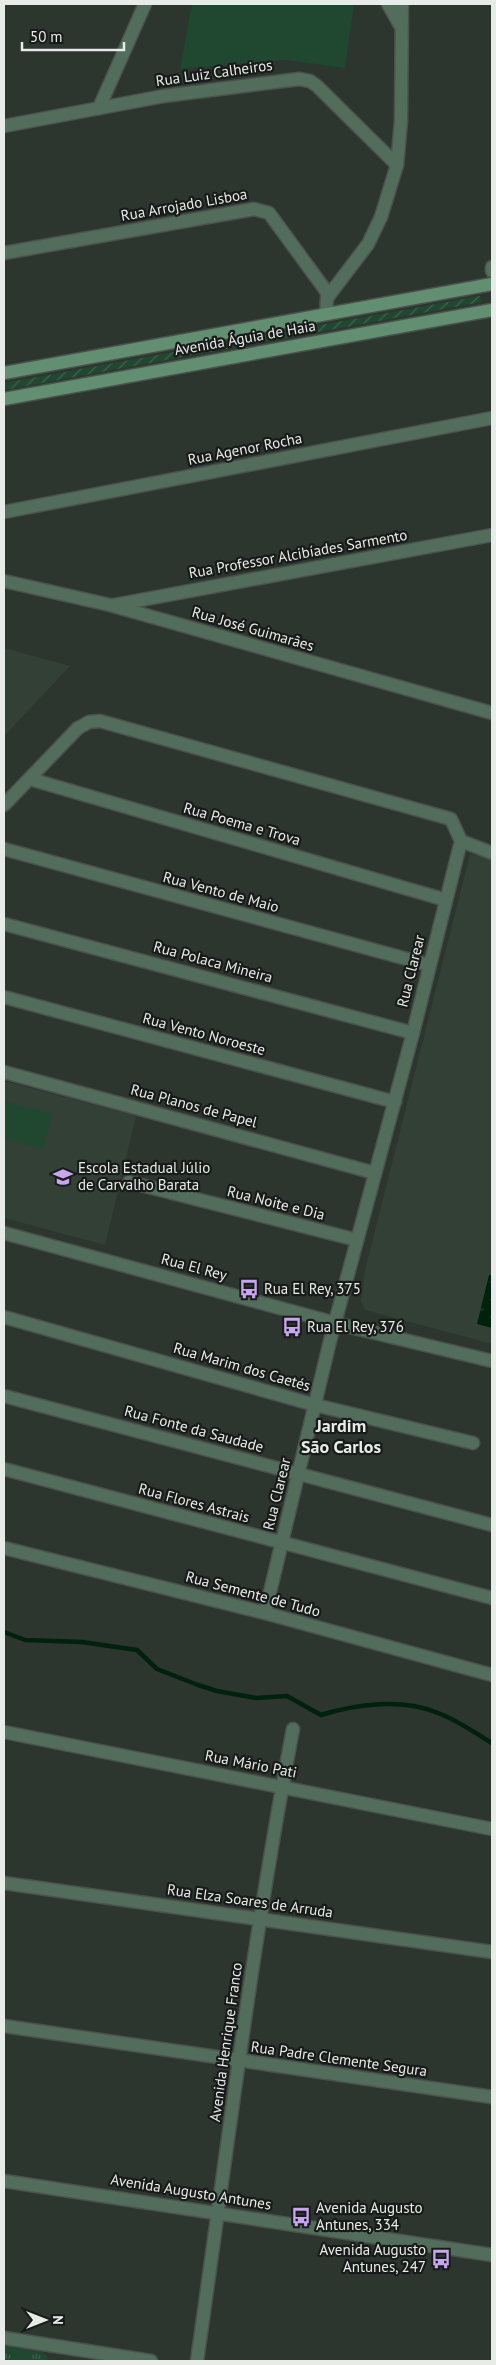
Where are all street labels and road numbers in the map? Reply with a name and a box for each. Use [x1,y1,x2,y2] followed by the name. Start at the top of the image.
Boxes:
[154,55,273,90] street label: Rua Luiz Calheiros
[119,184,249,225] street label: Rua Arrojado Lisboa
[173,316,317,359] street label: Avenida Águia de Haia
[186,428,304,469] street label: Rua Agenor Rocha
[187,525,409,582] street label: Rua Professor Alcibíades Sarmento
[190,602,316,655] street label: Rua José Guimarães
[181,798,303,849] street label: Rua Poema e Trova
[161,867,281,916] street label: Rua Vento de Maio
[392,933,429,1009] street label: Rua Clarear
[152,936,275,987] street label: Rua Polaca Mineira
[141,1008,267,1059] street label: Rua Vento Noroeste
[129,1079,260,1132] street label: Rua Planos de Papel
[225,1181,327,1224] street label: Rua Noite e Dia
[159,1249,229,1284] street label: Rua El Rey
[171,1338,313,1395] street label: Rua Marim dos Caetés
[123,1401,266,1456] street label: Rua Fonte da Saudade
[258,1456,295,1532] street label: Rua Clarear
[137,1479,252,1526] street label: Rua Flores Astrais
[184,1566,323,1621] street label: Rua Semente de Tudo
[204,1745,299,1782] street label: Rua Mário Pati
[166,1879,334,1922] street label: Rua Elza Soares de Arruda
[205,1961,246,2123] street label: Avenida Henrique Franco
[250,2037,428,2080] street label: Rua Padre Clemente Segura
[109,2169,273,2214] street label: Avenida Augusto Antunes

